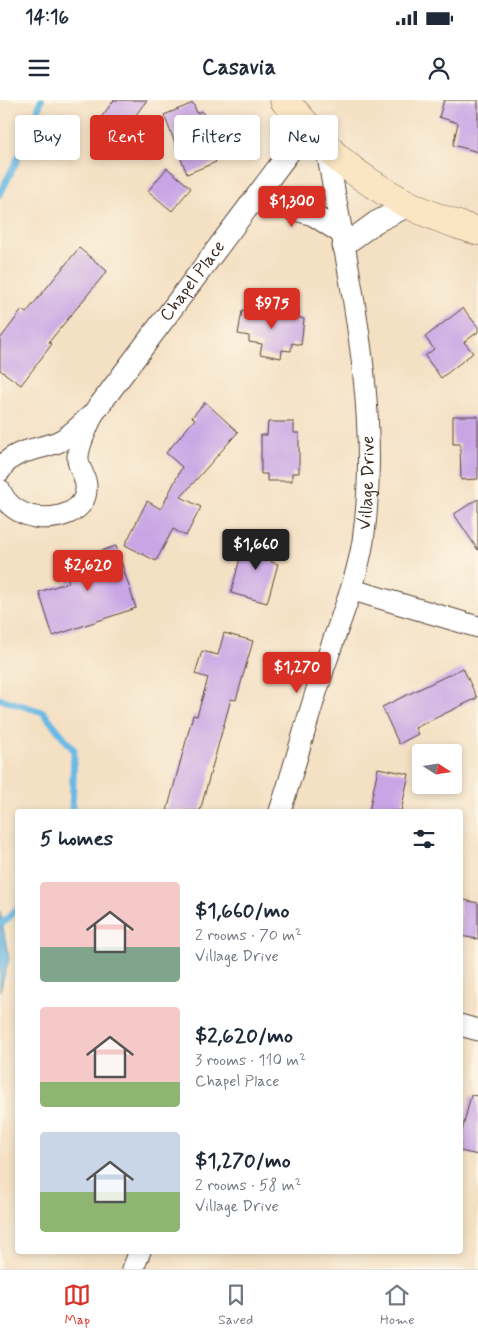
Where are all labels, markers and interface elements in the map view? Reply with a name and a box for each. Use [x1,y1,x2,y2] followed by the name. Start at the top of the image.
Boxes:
[25,5,69,30] text: 14:16
[25,54,53,82] icon: menu
[202,54,276,82] text: Casavia
[425,54,453,82] icon: person
[15,115,80,160] chip: Buy
[90,115,164,160] chip: Rent
[174,115,260,160] chip: Filters
[270,115,338,160] chip: New
[251,186,333,228] pin: $1,300
[269,191,315,212] text: $1,300
[155,236,231,326] street label: Chapel Place
[242,288,302,330] pin: $975
[255,293,289,314] text: $975
[353,435,381,531] street label: Village Drive
[215,528,297,571] pin: $1,660
[233,534,279,555] text: $1,660
[47,550,129,592] pin: $2,620
[64,555,112,576] text: $2,620
[256,652,338,694] pin: $1,270
[274,657,320,678] text: $1,270
[412,744,462,794] north arrow
[412,744,462,794] map controls
[40,825,113,853] text: 5 homes
[410,825,438,853] icon: filters
[195,897,289,925] text: $1,660/mo
[80,902,140,962] icon: home
[195,925,302,946] text: 2 rooms · 70 m²
[195,946,279,967] text: Village Drive
[195,1022,293,1050] text: $2,620/mo
[80,1027,140,1087] icon: home
[195,1050,306,1071] text: 3 rooms · 110 m²
[195,1071,280,1092] text: Chapel Place
[195,1147,291,1175] text: $1,270/mo
[80,1152,140,1212] icon: home
[195,1175,301,1196] text: 2 rooms · 58 m²
[195,1196,279,1217] text: Village Drive
[63,1281,91,1329] tab: Map
[218,1281,253,1329] tab: Saved
[380,1281,415,1329] tab: Home

